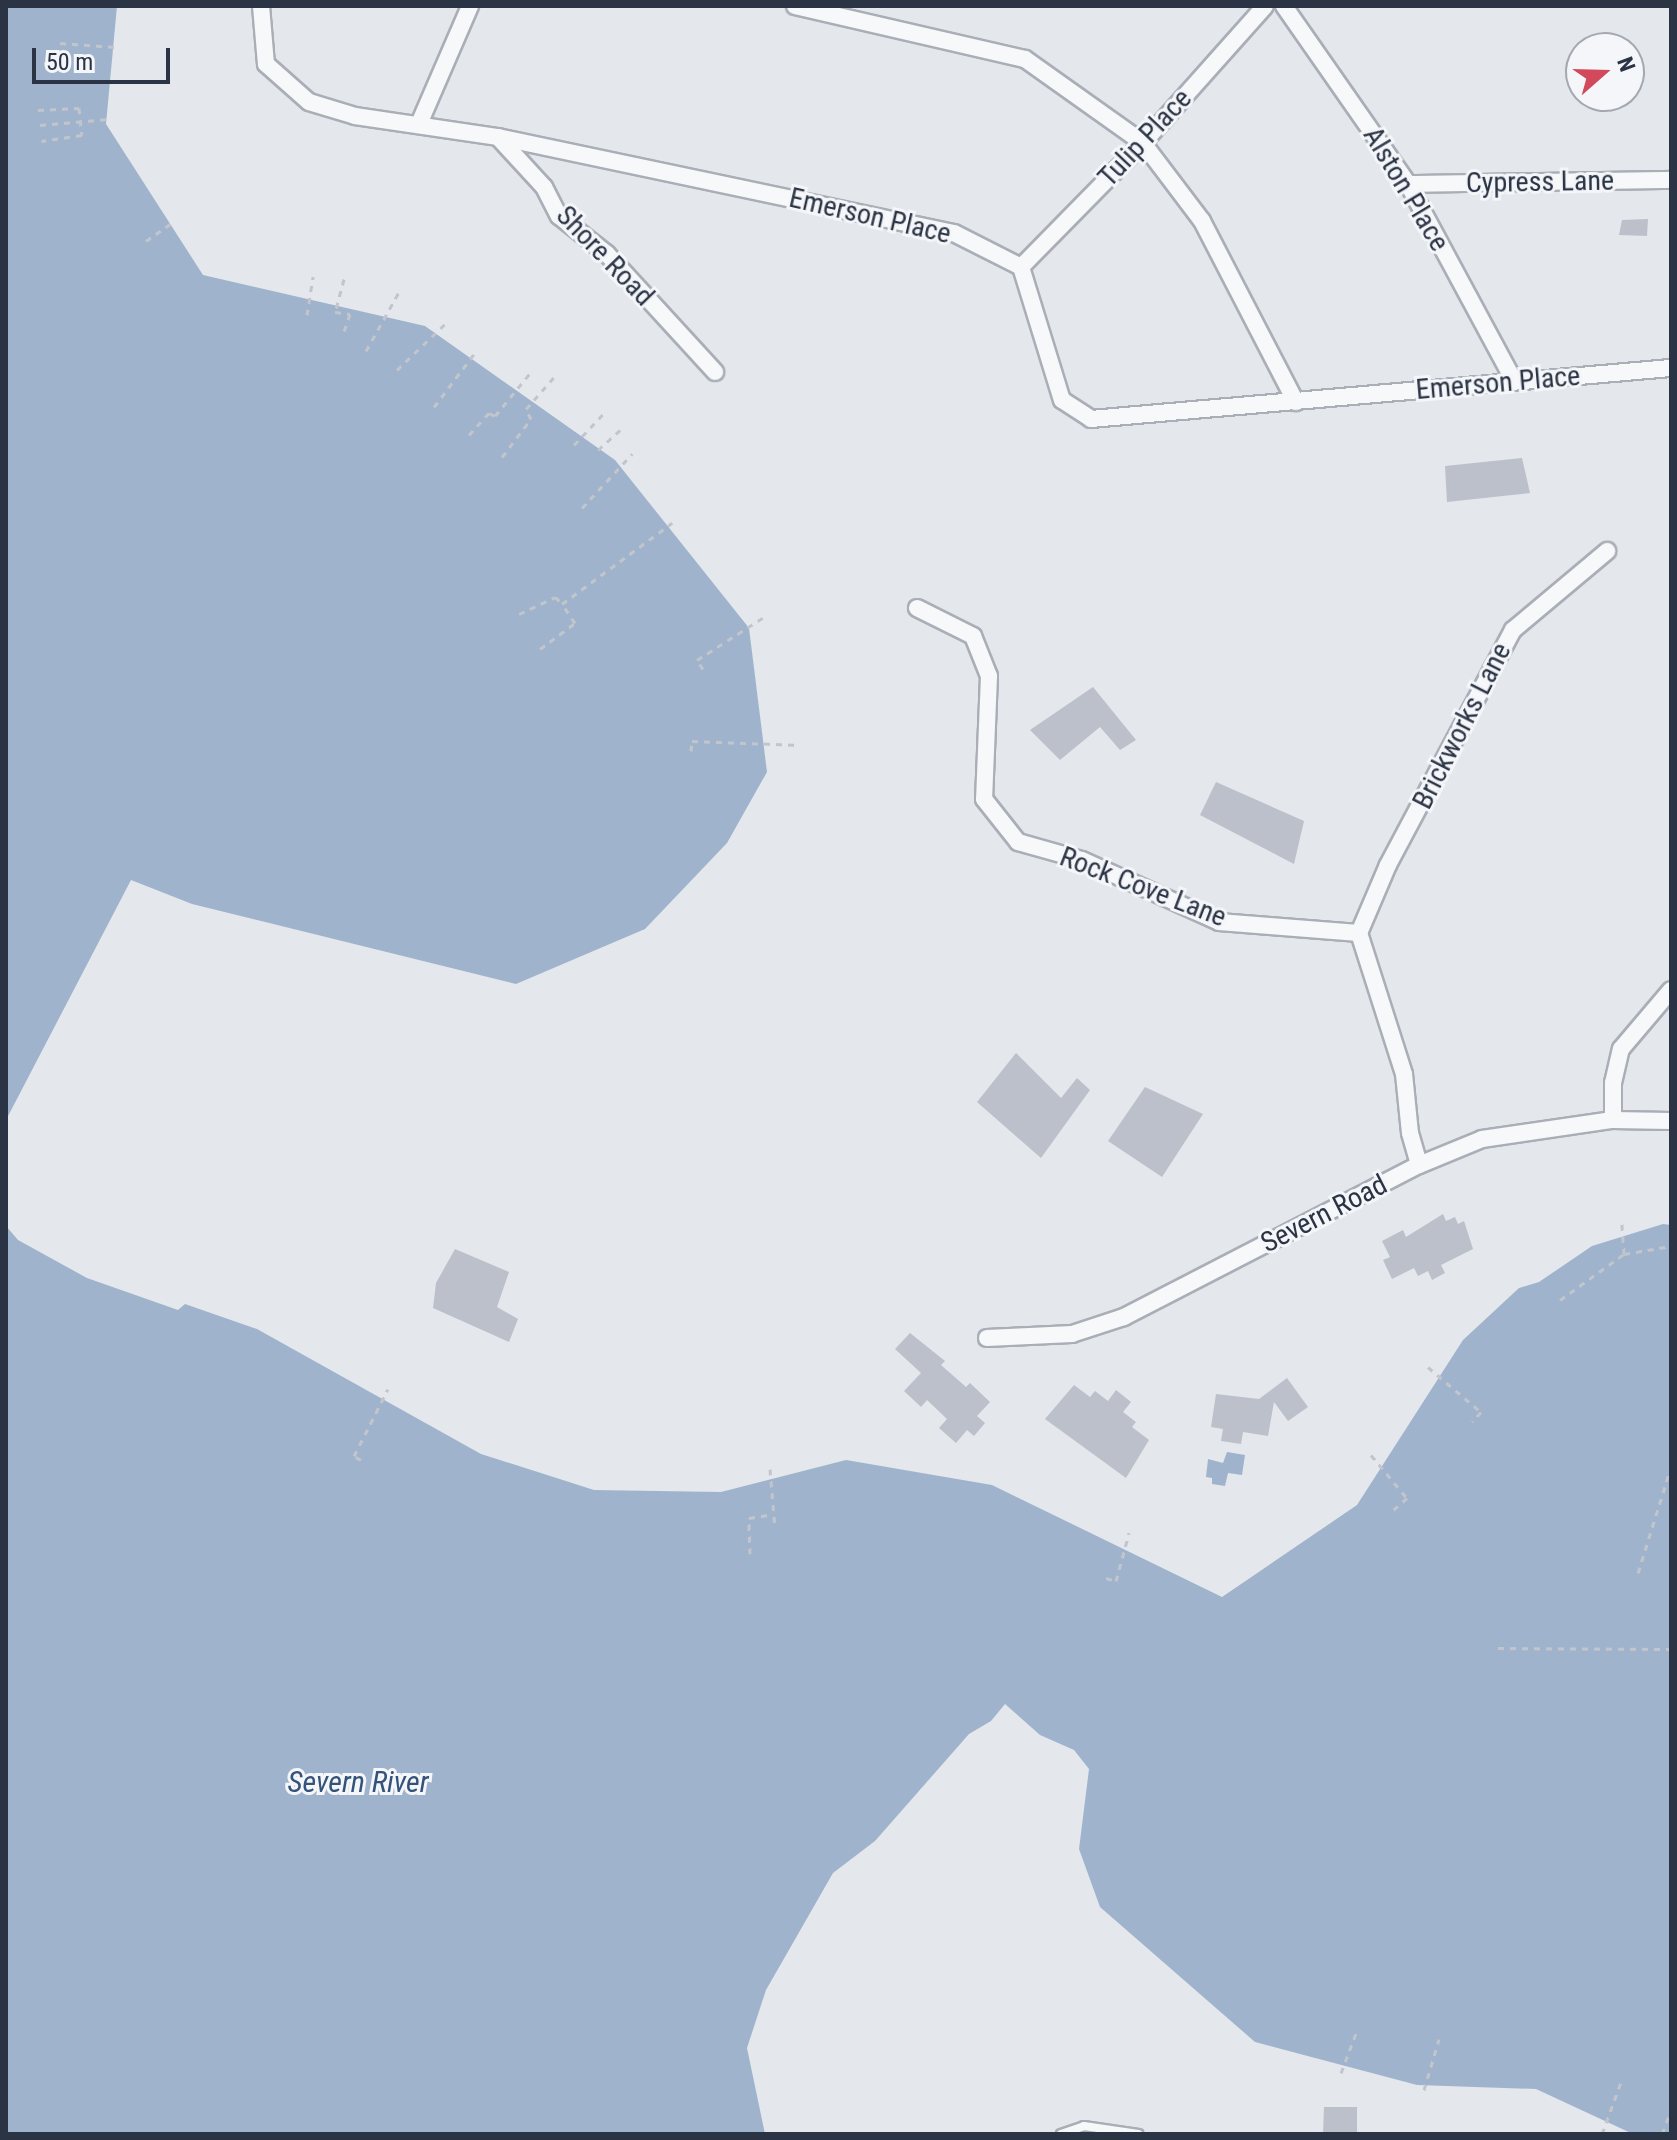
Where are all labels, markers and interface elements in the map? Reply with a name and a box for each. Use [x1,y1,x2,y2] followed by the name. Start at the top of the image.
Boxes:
[36,32,174,82] scale bar
[1565,32,1645,112] north arrow
[46,48,93,76] text: 50 m
[1612,54,1640,75] text: N
[1091,82,1199,194] street label: Tulip Place
[1356,121,1456,257] street label: Alston Place
[1466,164,1614,200] street label: Cypress Lane
[786,181,954,251] street label: Emerson Place
[549,199,661,313] street label: Shore Road
[1414,359,1582,407] street label: Emerson Place
[1406,637,1518,815] street label: Brickworks Lane
[1055,840,1231,934] street label: Rock Cove Lane
[1255,1168,1393,1260] street label: Severn Road
[287,1764,429,1800] water label: Severn River

